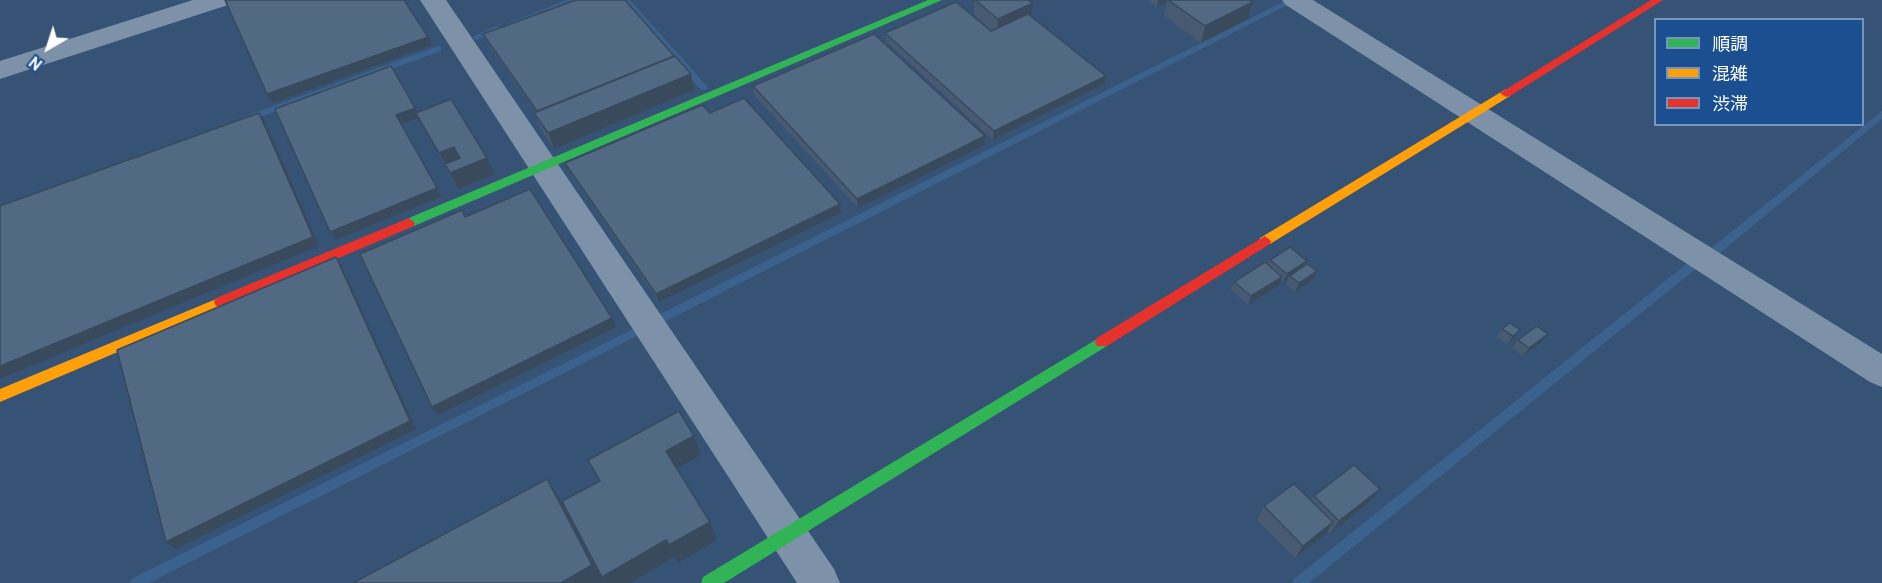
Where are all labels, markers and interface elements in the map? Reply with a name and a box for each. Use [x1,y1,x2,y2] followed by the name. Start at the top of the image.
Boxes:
[18,18,78,78] north arrow
[1654,18,1864,126] legend
[1712,34,1748,57] text: 順調
[26,51,47,73] text: N
[1712,64,1748,87] text: 混雑
[1712,94,1748,117] text: 渋滞

